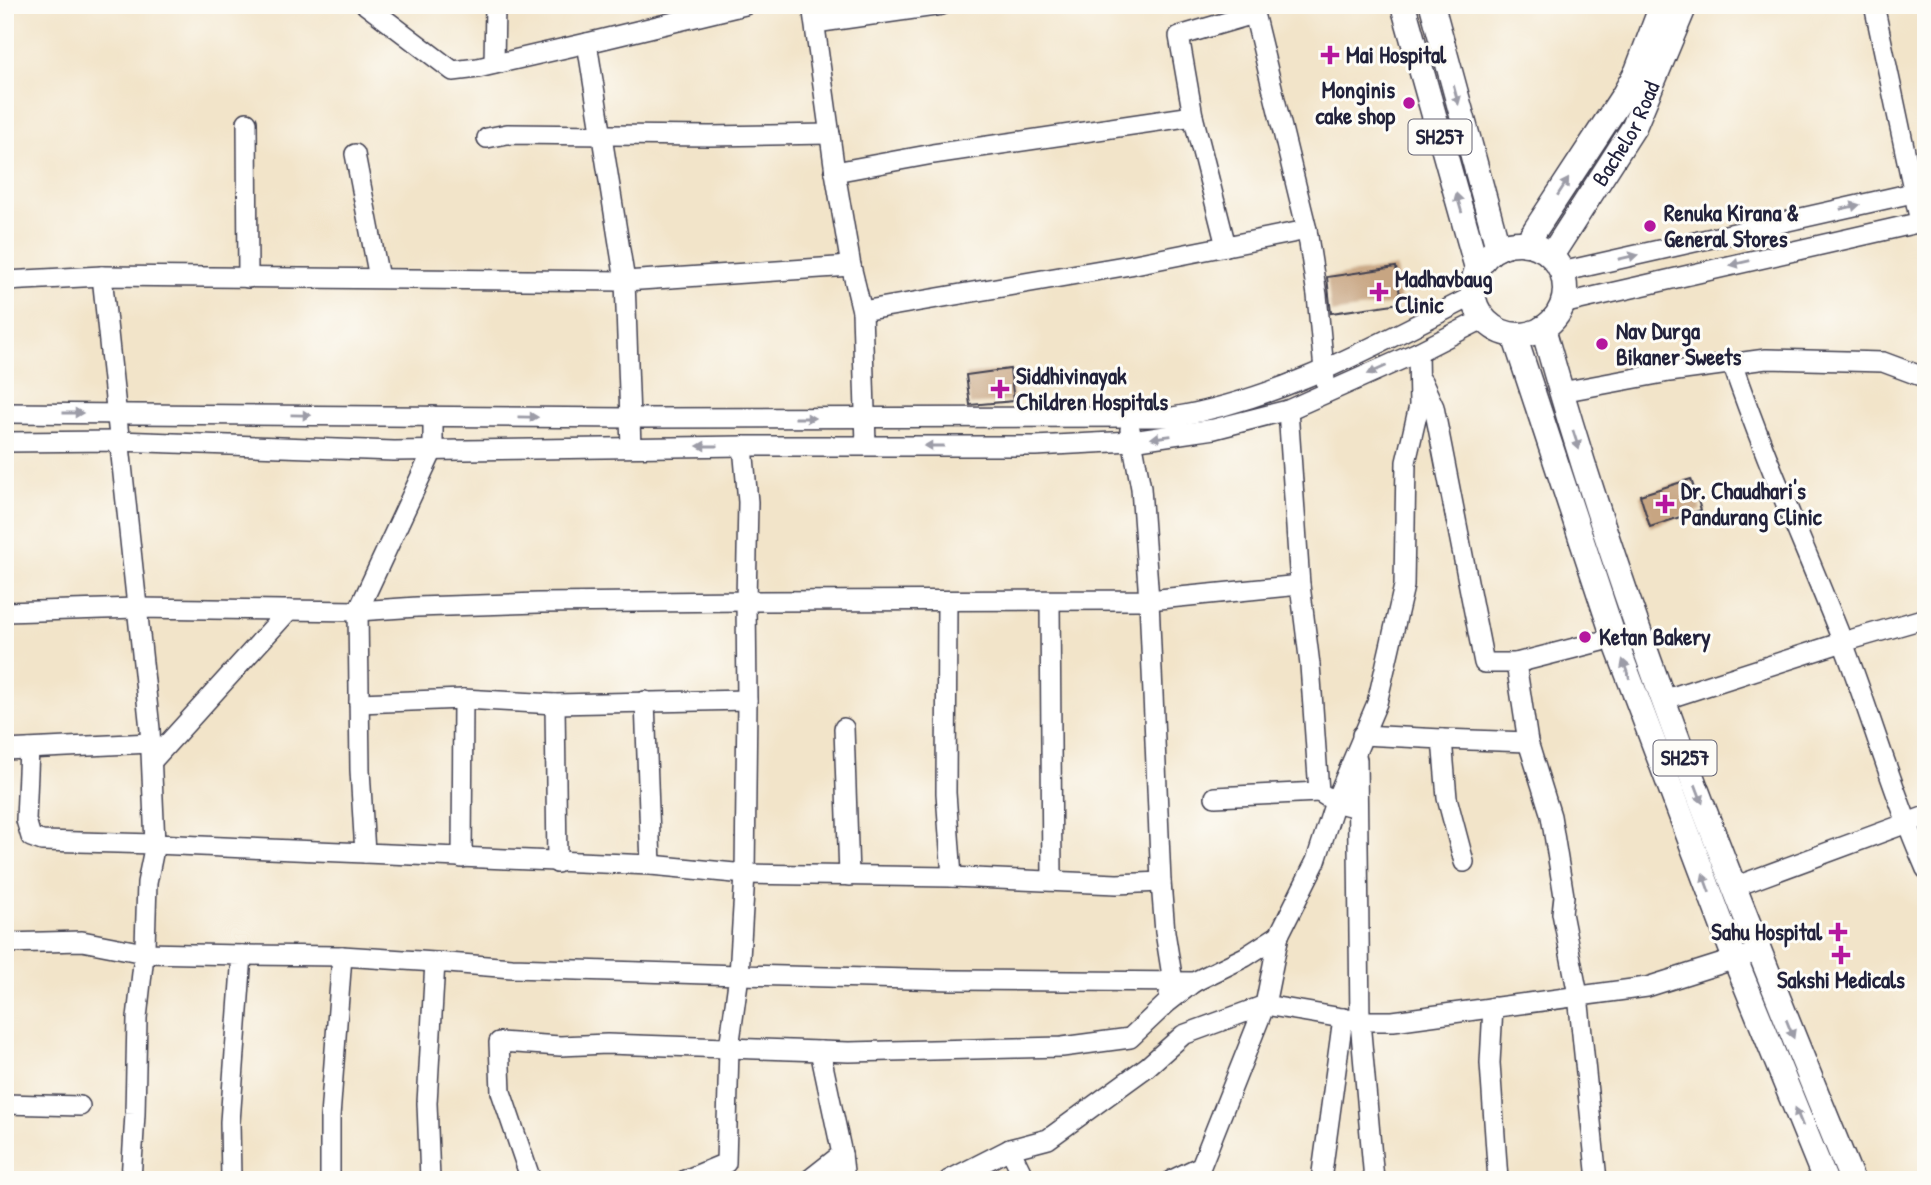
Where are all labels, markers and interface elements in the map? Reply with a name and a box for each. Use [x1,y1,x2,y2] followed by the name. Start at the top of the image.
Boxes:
[1346,39,1447,71] place label: Mai Hospital
[1320,45,1340,65] marker: Mai Hospital
[1315,74,1395,132] place label: Monginis cake shop
[1584,76,1667,192] street label: Bachelor Road
[1452,85,1462,106] one-way arrow
[1401,95,1417,111] marker: Monginis cake shop
[1408,120,1472,154] road number: SH257
[1557,177,1570,197] one-way arrow
[1453,192,1463,213] one-way arrow
[1664,197,1799,254] place label: Renuka Kirana & General Stores
[1839,202,1861,213] one-way arrow
[1642,218,1658,234] marker: Renuka Kirana & General Stores
[1617,252,1639,263] one-way arrow
[1729,258,1751,269] one-way arrow
[1395,263,1492,320] place label: Madhavbaug Clinic
[1369,282,1389,302] marker: Madhavbaug Clinic
[1616,315,1741,372] place label: Nav Durga Bikaner Sweets
[1594,336,1610,352] marker: Nav Durga Bikaner Sweets
[1016,360,1168,418] place label: Siddhivinayak Children Hospitals
[1367,364,1387,376] one-way arrow
[990,379,1010,399] marker: Siddhivinayak Children Hospitals
[63,407,85,419] one-way arrow
[290,409,312,420] one-way arrow
[518,411,540,423] one-way arrow
[794,412,816,424] one-way arrow
[1572,430,1582,451] one-way arrow
[1150,432,1172,443] one-way arrow
[696,440,718,452] one-way arrow
[923,440,945,451] one-way arrow
[1681,475,1823,533] place label: Dr. Chaudhari's Pandurang Clinic
[1655,494,1675,514] marker: Dr. Chaudhari's Pandurang Clinic
[1599,621,1711,653] place label: Ketan Bakery
[1577,629,1593,645] marker: Ketan Bakery
[1620,659,1631,680] one-way arrow
[1654,740,1716,776] road number: SH257
[1693,784,1704,805] one-way arrow
[1700,872,1711,893] one-way arrow
[1711,916,1823,948] place label: Sahu Hospital
[1828,922,1848,942] marker: Sahu Hospital
[1833,947,1849,963] marker: Sakshi Medicals
[1777,964,1905,995] place label: Sakshi Medicals
[1784,1019,1795,1040] one-way arrow
[1793,1106,1804,1127] one-way arrow

